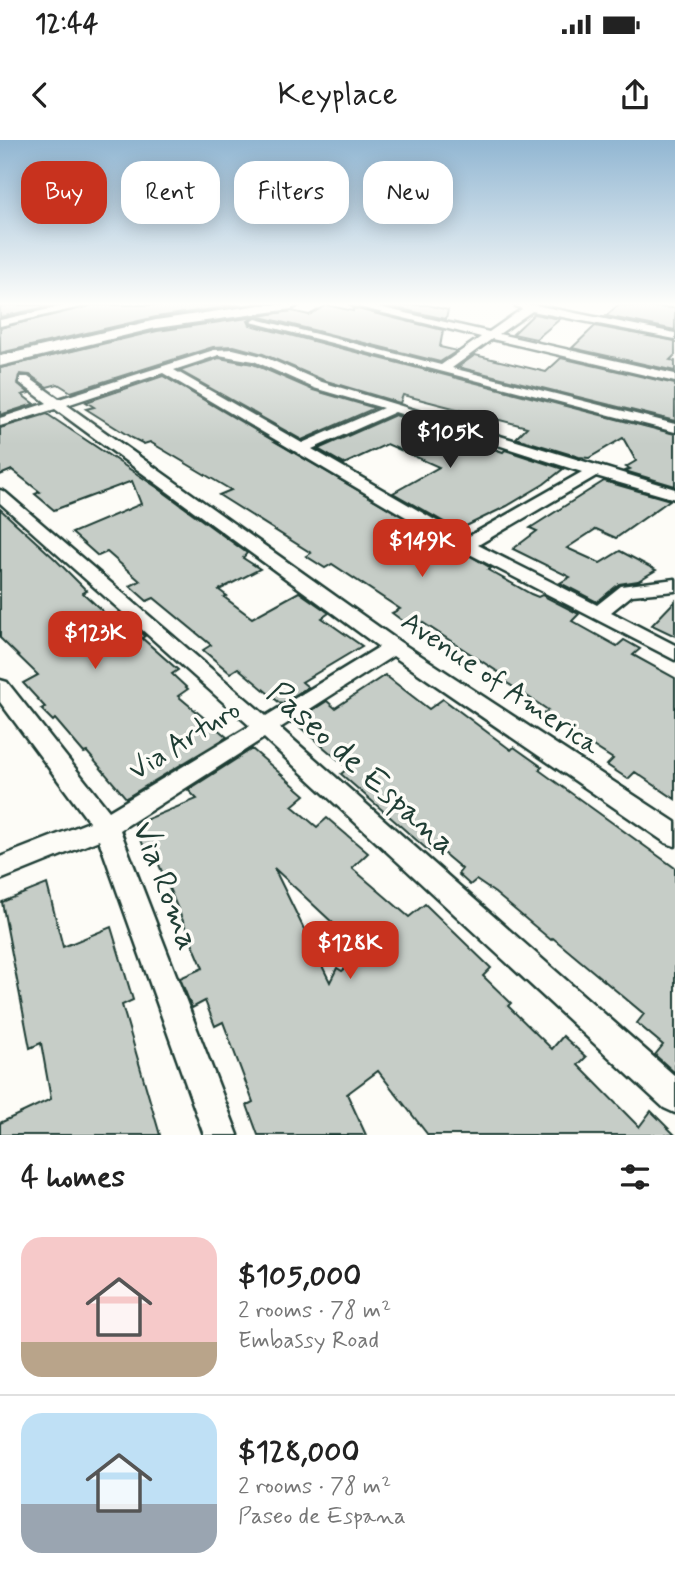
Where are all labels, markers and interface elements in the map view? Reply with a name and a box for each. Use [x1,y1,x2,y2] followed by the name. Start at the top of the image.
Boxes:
[35,8,98,42] text: 12:44
[277,74,398,116] text: Keyplace
[21,76,59,114] icon: back
[616,76,654,114] icon: share
[21,161,107,224] chip: Buy
[121,161,220,224] chip: Rent
[234,161,349,224] chip: Filters
[363,161,453,224] chip: New
[401,410,499,470] pin: $105K
[417,418,483,448] text: $105K
[373,520,471,579] pin: $149K
[389,527,455,557] text: $149K
[393,604,607,764] street label: Avenue of America
[46,612,144,671] pin: $123K
[64,619,126,649] text: $123K
[257,672,465,866] street label: Paseo de Espana
[122,692,248,790] street label: Via Arturo
[120,815,210,957] street label: Via Roma
[301,922,399,981] pin: $128K
[318,929,382,959] text: $128K
[21,1158,125,1197] text: 4 homes
[616,1158,654,1196] icon: filters
[238,1257,361,1296] text: $105,000
[77,1265,161,1349] icon: home
[238,1296,391,1326] text: 2 rooms · 78 m²
[238,1326,379,1356] text: Embassy Road
[238,1433,360,1472] text: $128,000
[77,1441,161,1525] icon: home
[238,1472,391,1502] text: 2 rooms · 78 m²
[238,1502,406,1532] text: Paseo de Espana

